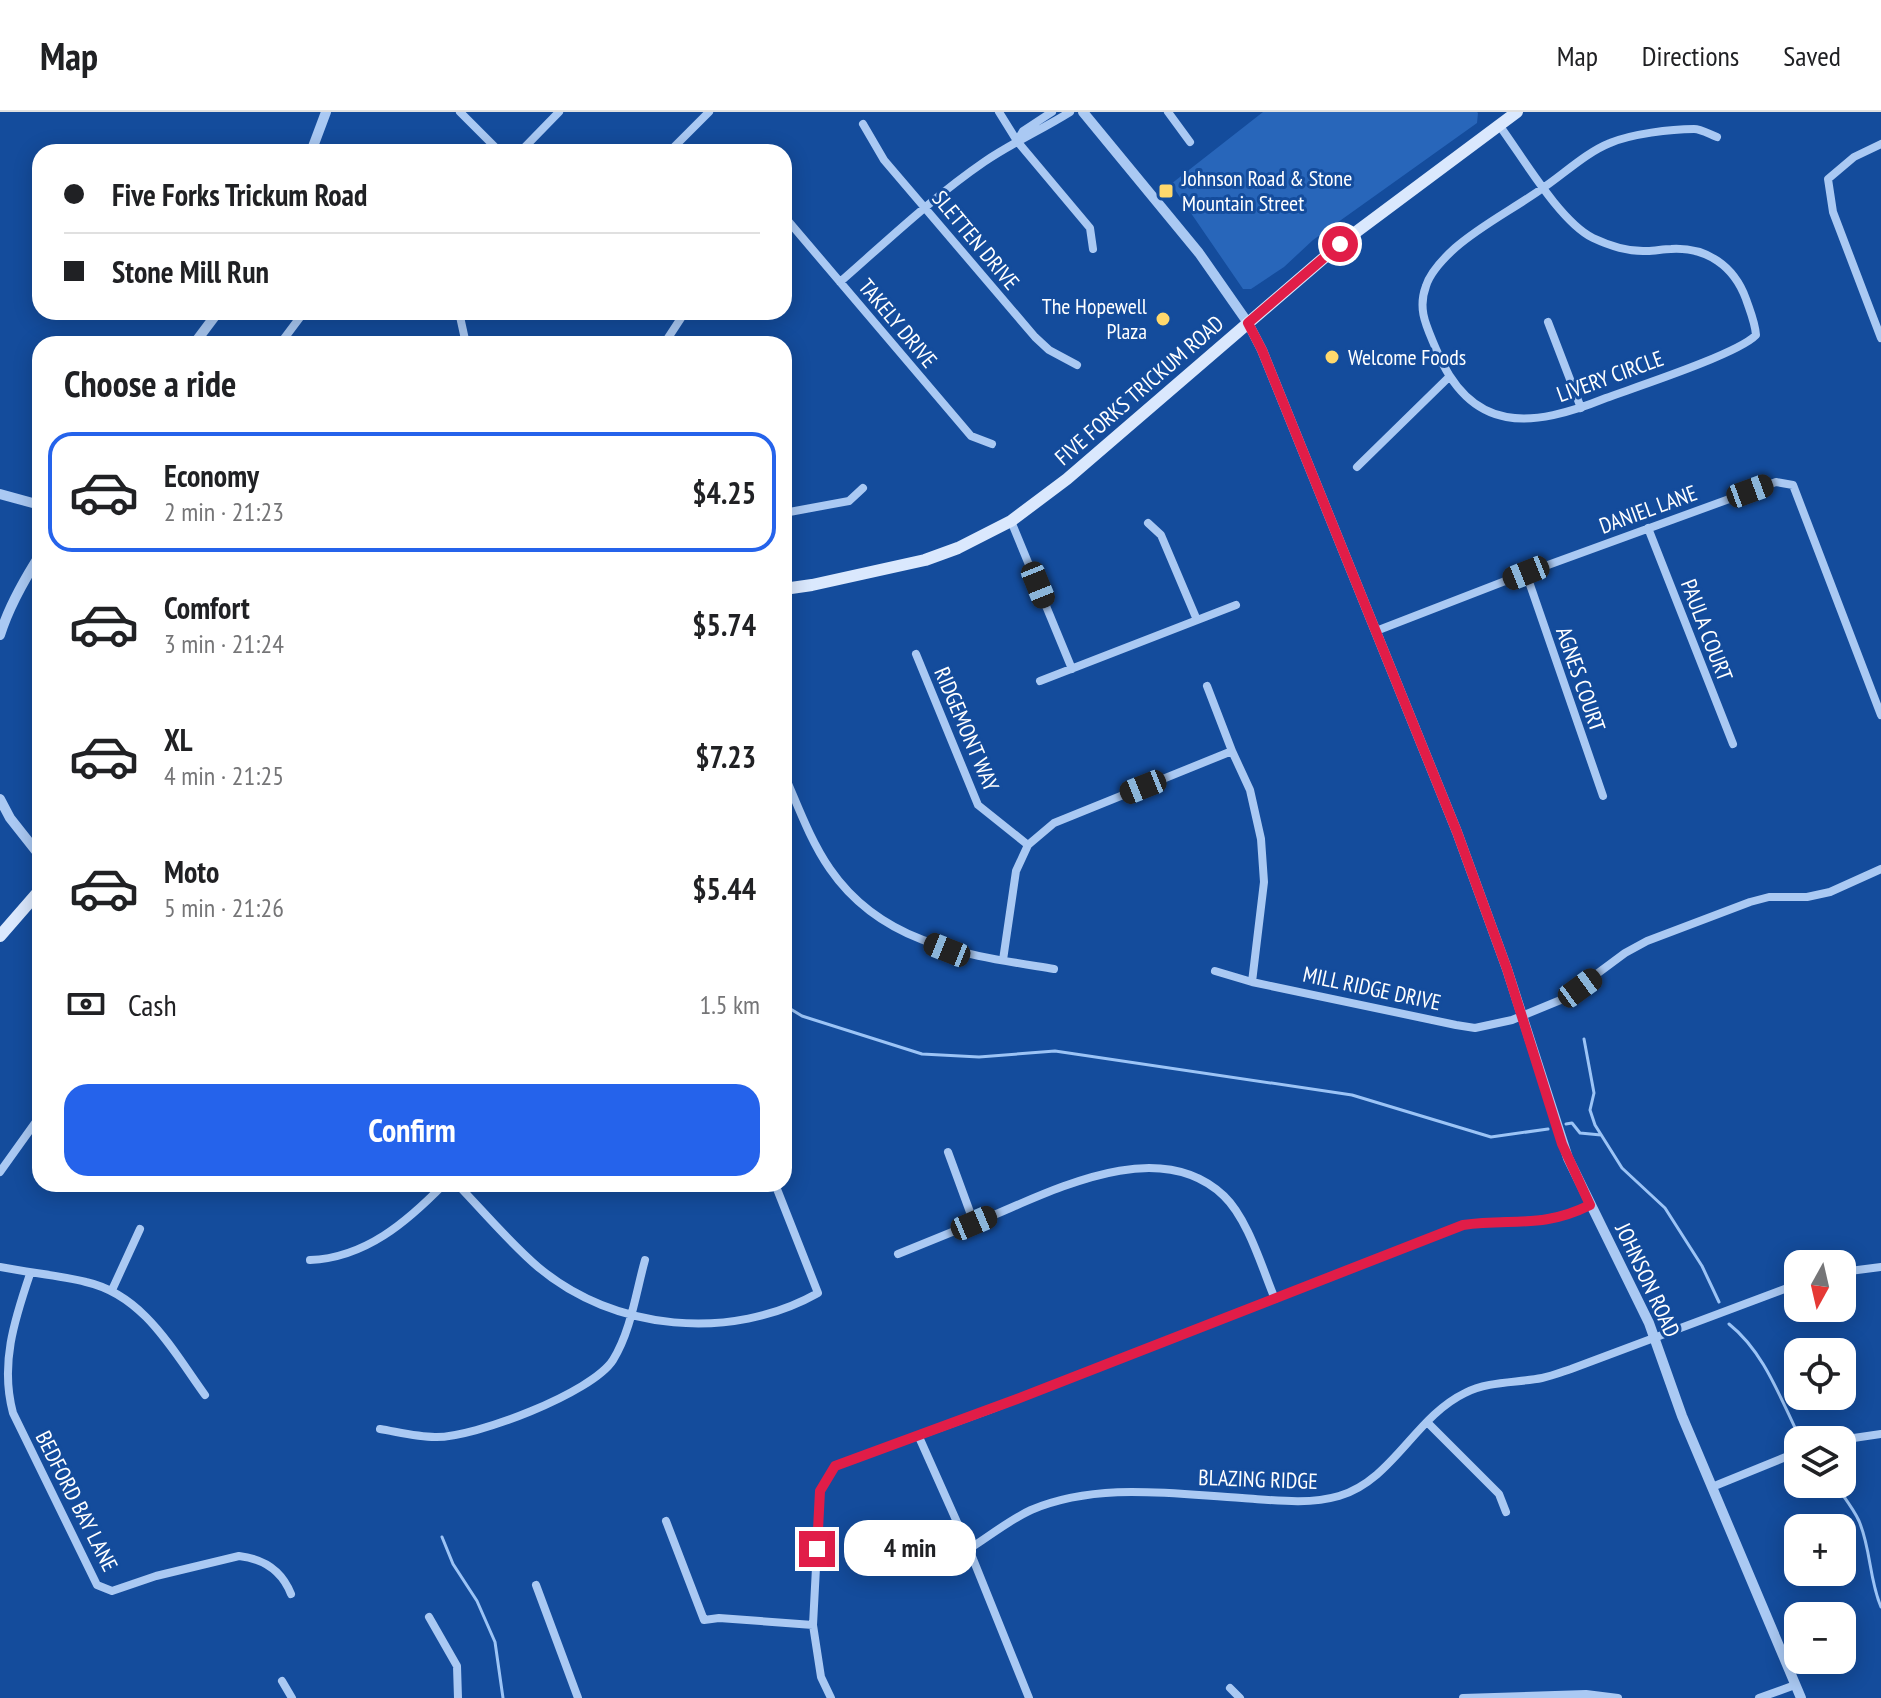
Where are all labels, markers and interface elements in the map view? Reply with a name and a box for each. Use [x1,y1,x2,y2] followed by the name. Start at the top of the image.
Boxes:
[40,31,98,80] text: Map
[1557,37,1598,74] text: Map
[1642,37,1739,74] text: Directions
[1783,37,1841,74] text: Saved
[1181,164,1352,217] place label: Johnson Road & Stone Mountain Street
[112,175,367,214] text: Five Forks Trickum Road
[1157,182,1175,200] marker: Johnson Road & Stone Mountain Street
[926,185,1026,295] street label: SLETTEN DRIVE
[1322,226,1358,262] route start
[112,252,269,291] text: Stone Mill Run
[853,273,943,373] street label: TAKELY DRIVE
[1042,292,1148,345] place label: The Hopewell Plaza
[1049,309,1229,471] street label: FIVE FORKS TRICKUM ROAD
[1154,310,1172,328] marker: The Hopewell Plaza
[1348,343,1466,371] place label: Welcome Foods
[1553,344,1667,408] street label: LIVERY CIRCLE
[1323,348,1341,366] marker: Welcome Foods
[64,360,236,407] text: Choose a ride
[68,456,140,528] icon: car
[164,456,259,495] text: Economy
[1723,472,1777,510] car
[692,473,756,512] text: $4.25
[1595,478,1701,540] street label: DANIEL LANE
[164,495,284,528] text: 2 min · 21:23
[1499,553,1553,593] car
[1018,558,1058,612] car
[1675,575,1739,685] street label: PAULA COURT
[68,588,140,660] icon: car
[164,588,250,627] text: Comfort
[692,605,756,644] text: $5.74
[1550,623,1612,735] street label: AGNES COURT
[164,627,284,660] text: 3 min · 21:24
[928,663,1006,795] street label: RIDGEMONT WAY
[68,720,140,792] icon: car
[164,720,193,759] text: XL
[695,737,756,776] text: $7.23
[164,759,284,792] text: 4 min · 21:25
[1116,767,1170,807] car
[68,852,140,924] icon: car
[164,852,219,891] text: Moto
[692,869,756,908] text: $5.44
[164,891,284,924] text: 5 min · 21:26
[920,930,974,970] car
[1300,960,1444,1016] street label: MILL RIDGE DRIVE
[1554,964,1606,1012] car
[64,982,108,1026] icon: cash
[128,985,177,1024] text: Cash
[699,988,760,1021] text: 1.5 km
[64,1084,760,1176] button: Confirm
[947,1203,1001,1243] car
[1609,1218,1687,1341] street label: JOHNSON ROAD
[1784,1250,1856,1322] north arrow
[1784,1250,1856,1674] map controls
[1784,1338,1856,1410] button: locate
[30,1426,124,1576] street label: BEDFORD BAY LANE
[1784,1426,1856,1498] button: layers
[1198,1463,1318,1495] street label: BLAZING RIDGE
[1784,1514,1856,1586] button: +
[845,1521,977,1577] callout: 4 min
[799,1531,835,1567] route end
[884,1531,936,1564] text: 4 min
[1784,1602,1856,1674] button: −

